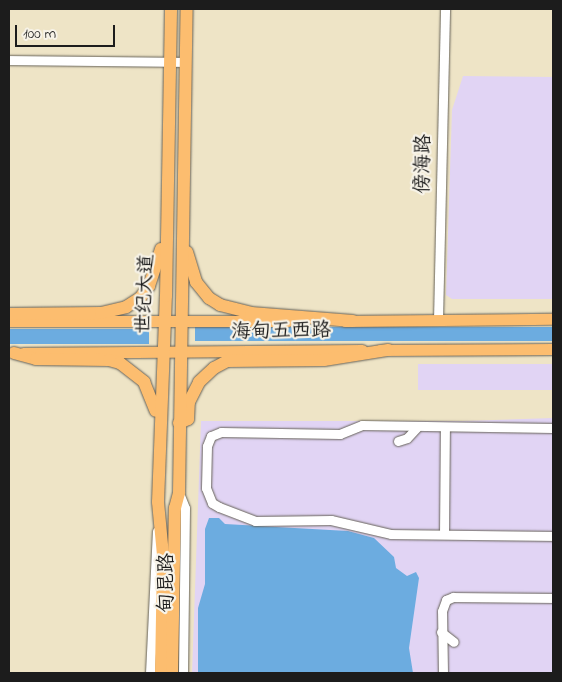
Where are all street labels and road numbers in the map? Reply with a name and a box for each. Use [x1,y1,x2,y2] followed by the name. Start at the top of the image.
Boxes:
[411,134,437,194] street label: 傍海路
[132,253,160,335] street label: 世纪大道
[231,319,331,345] street label: 海甸五西路
[155,553,179,613] street label: 甸昆路

